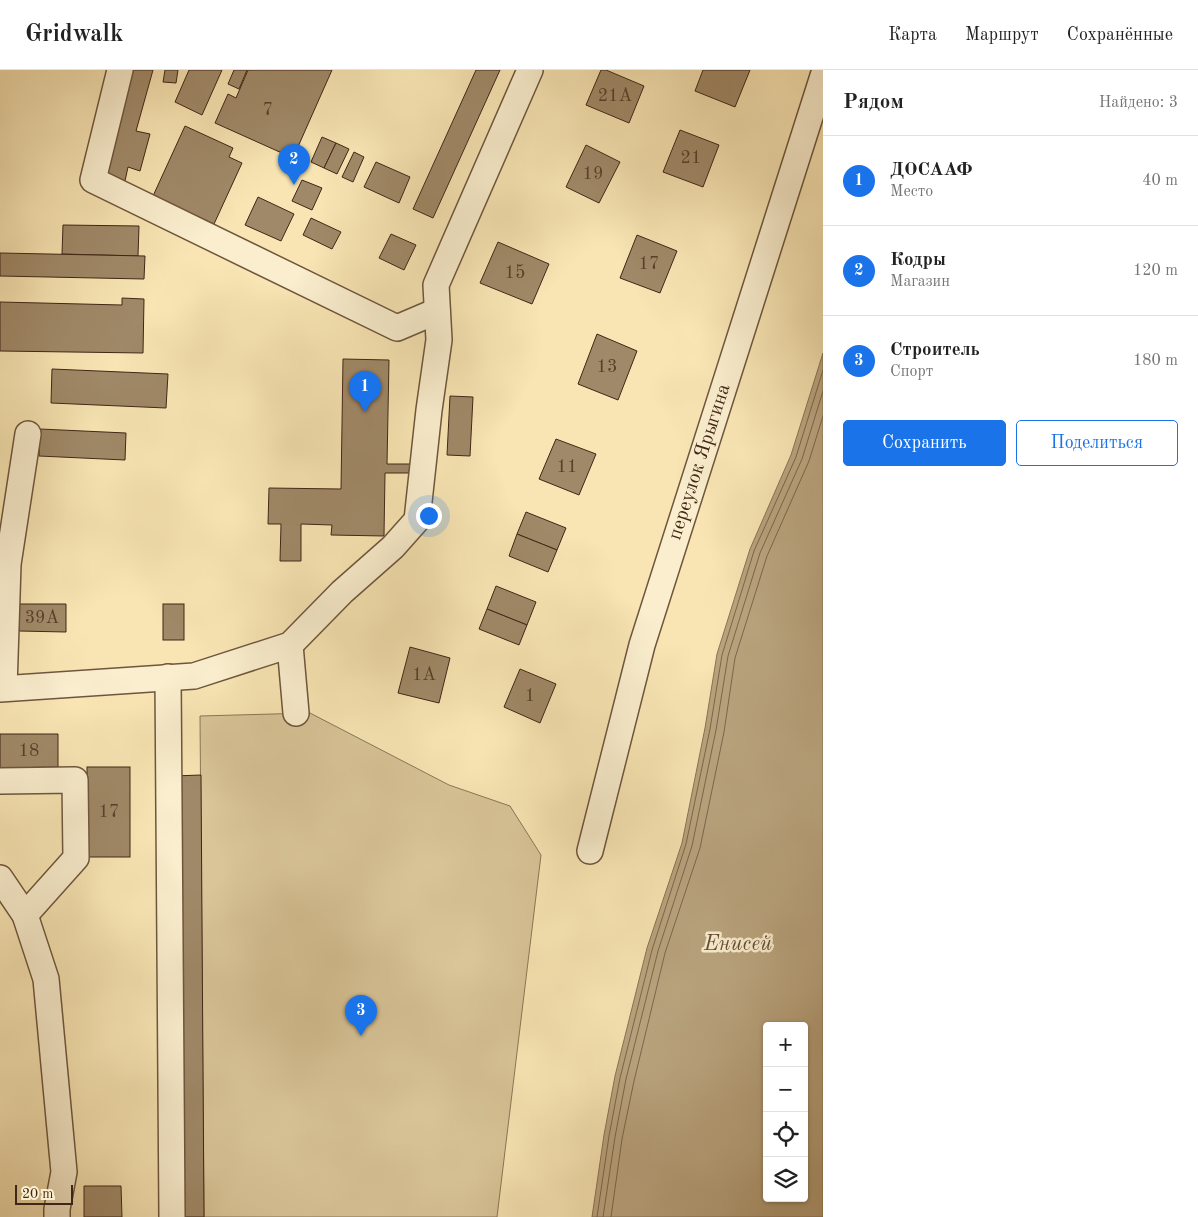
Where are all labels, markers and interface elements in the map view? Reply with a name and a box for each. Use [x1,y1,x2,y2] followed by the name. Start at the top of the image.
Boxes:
[25,23,123,47] text: Gridwalk
[888,26,937,44] text: Карта
[965,26,1039,44] text: Маршрут
[1067,26,1173,44] text: Сохранённые
[598,87,633,105] house number: 21А
[843,92,904,113] text: Рядом
[1099,95,1178,111] text: Найдено: 3
[263,101,273,119] house number: 7
[278,144,310,185] pin: 2
[681,149,701,167] house number: 21
[890,161,973,180] text: ДОСААФ
[583,165,603,183] house number: 19
[854,173,864,189] text: 1
[1142,173,1178,189] text: 40 m
[890,184,933,200] text: Место
[890,251,946,270] text: Кодры
[639,255,659,273] house number: 17
[854,263,864,279] text: 2
[1133,263,1178,279] text: 120 m
[505,264,525,282] house number: 15
[890,274,950,290] text: Магазин
[890,341,980,360] text: Строитель
[854,353,864,369] text: 3
[1133,353,1178,369] text: 180 m
[597,358,617,376] house number: 13
[890,364,933,380] text: Спорт
[349,371,381,412] pin: 1
[665,381,735,542] street label: переулок Ярыгина
[843,420,1006,466] button: Сохранить
[1016,420,1178,466] button: Поделиться
[557,458,577,476] house number: 11
[416,503,442,529] your location
[25,609,60,627] house number: 39А
[412,666,436,684] house number: 1А
[525,687,535,705] house number: 1
[19,742,39,760] house number: 18
[99,803,119,821] house number: 17
[703,934,772,955] water label: Енисей
[345,995,377,1036] pin: 3
[763,1022,808,1202] map controls
[763,1022,808,1067] button: +
[763,1067,808,1112] button: −
[763,1112,808,1157] button: locate
[763,1157,808,1202] button: layers
[15,1182,72,1205] scale bar
[22,1187,53,1201] text: 20 m

